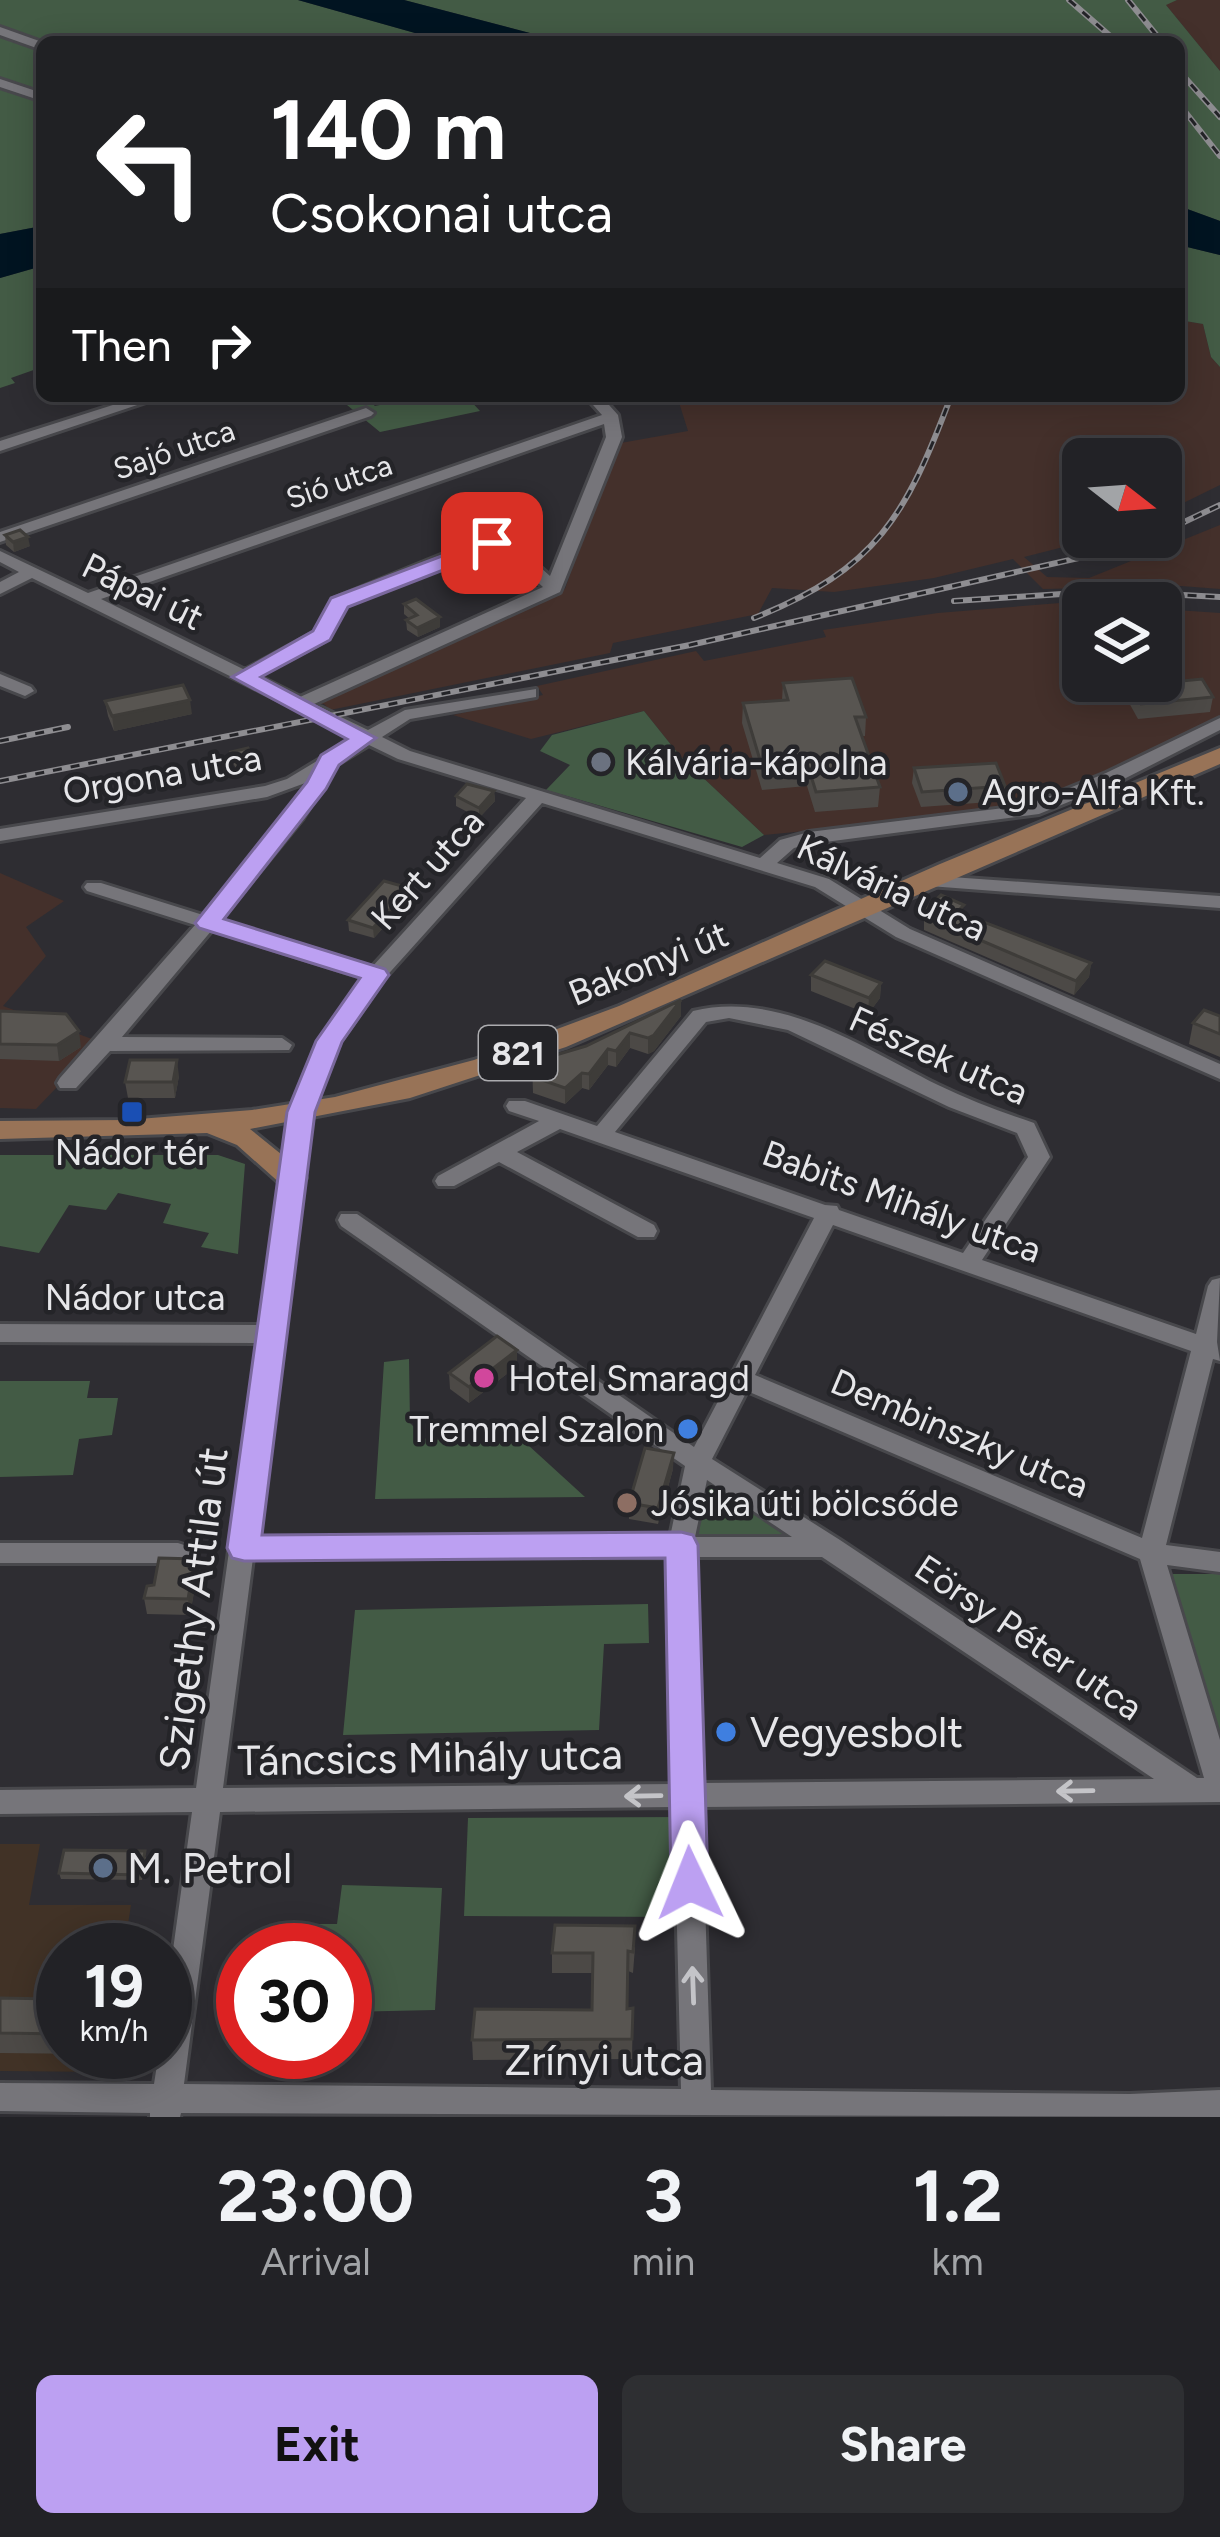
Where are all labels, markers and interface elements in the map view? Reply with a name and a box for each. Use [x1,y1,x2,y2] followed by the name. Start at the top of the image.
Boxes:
[270,79,506,180] text: 140 m
[72,84,228,240] icon: left
[270,181,613,246] text: Csokonai utca
[196,312,262,378] icon: right
[72,318,172,372] text: Then
[108,412,239,488] street label: Sajó utca
[1062,438,1182,558] north arrow
[1062,438,1182,702] map controls
[281,446,397,517] street label: Sió utca
[441,492,543,594] pin
[459,510,525,576] icon: arrive
[75,544,210,639] street label: Pápai út
[1062,582,1182,702] button: layers
[59,736,265,813] street label: Orgona utca
[625,741,887,784] place label: Kálvária-kápolna
[588,749,614,775] marker: Kálvária-kápolna
[982,771,1204,814] place label: Agro-Alfa Kft.
[945,779,971,805] marker: Agro-Alfa Kft.
[362,800,493,939] street label: Kert utca
[790,825,993,950] street label: Kálvária utca
[562,912,734,1015] street label: Bakonyi út
[843,997,1035,1114] street label: Fészek utca
[479,1026,557,1080] road number: 821
[119,1099,145,1125] marker: Nádor tér
[55,1131,209,1174] place label: Nádor tér
[757,1131,1047,1272] street label: Babits Mihály utca
[45,1276,225,1319] street label: Nádor utca
[508,1357,750,1400] place label: Hotel Smaragd
[824,1360,1095,1507] street label: Dembinszky utca
[471,1365,497,1391] marker: Hotel Smaragd
[409,1408,664,1451] place label: Tremmel Szalon
[675,1416,701,1442] marker: Tremmel Szalon
[148,1444,239,1774] street label: Szigethy Attila út
[651,1482,959,1525] place label: Jósika úti bölcsőde
[614,1490,640,1516] marker: Jósika úti bölcsőde
[907,1546,1151,1729] street label: Eörsy Péter utca
[750,1707,963,1758] place label: Vegyesbolt
[713,1719,739,1745] marker: Vegyesbolt
[237,1729,623,1786] street label: Táncsics Mihály utca
[1056,1780,1095,1802] one-way arrow
[624,1785,663,1807] one-way arrow
[627,1820,753,1946] position arrow
[127,1843,292,1894] place label: M. Petrol
[90,1855,116,1881] marker: M. Petrol
[216,1923,372,2079] speed limit sign: 30
[84,1950,144,2022] text: 19
[681,1966,704,2005] one-way arrow
[80,2012,148,2049] text: km/h
[504,2035,704,2086] street label: Zrínyi utca
[217,2153,414,2239] text: 23:00
[643,2153,683,2239] text: 3
[913,2153,1003,2239] text: 1.2
[261,2238,371,2285] text: Arrival
[631,2238,695,2285] text: min
[932,2238,984,2285] text: km
[36,2375,598,2513] button: Exit
[622,2375,1184,2513] button: Share

